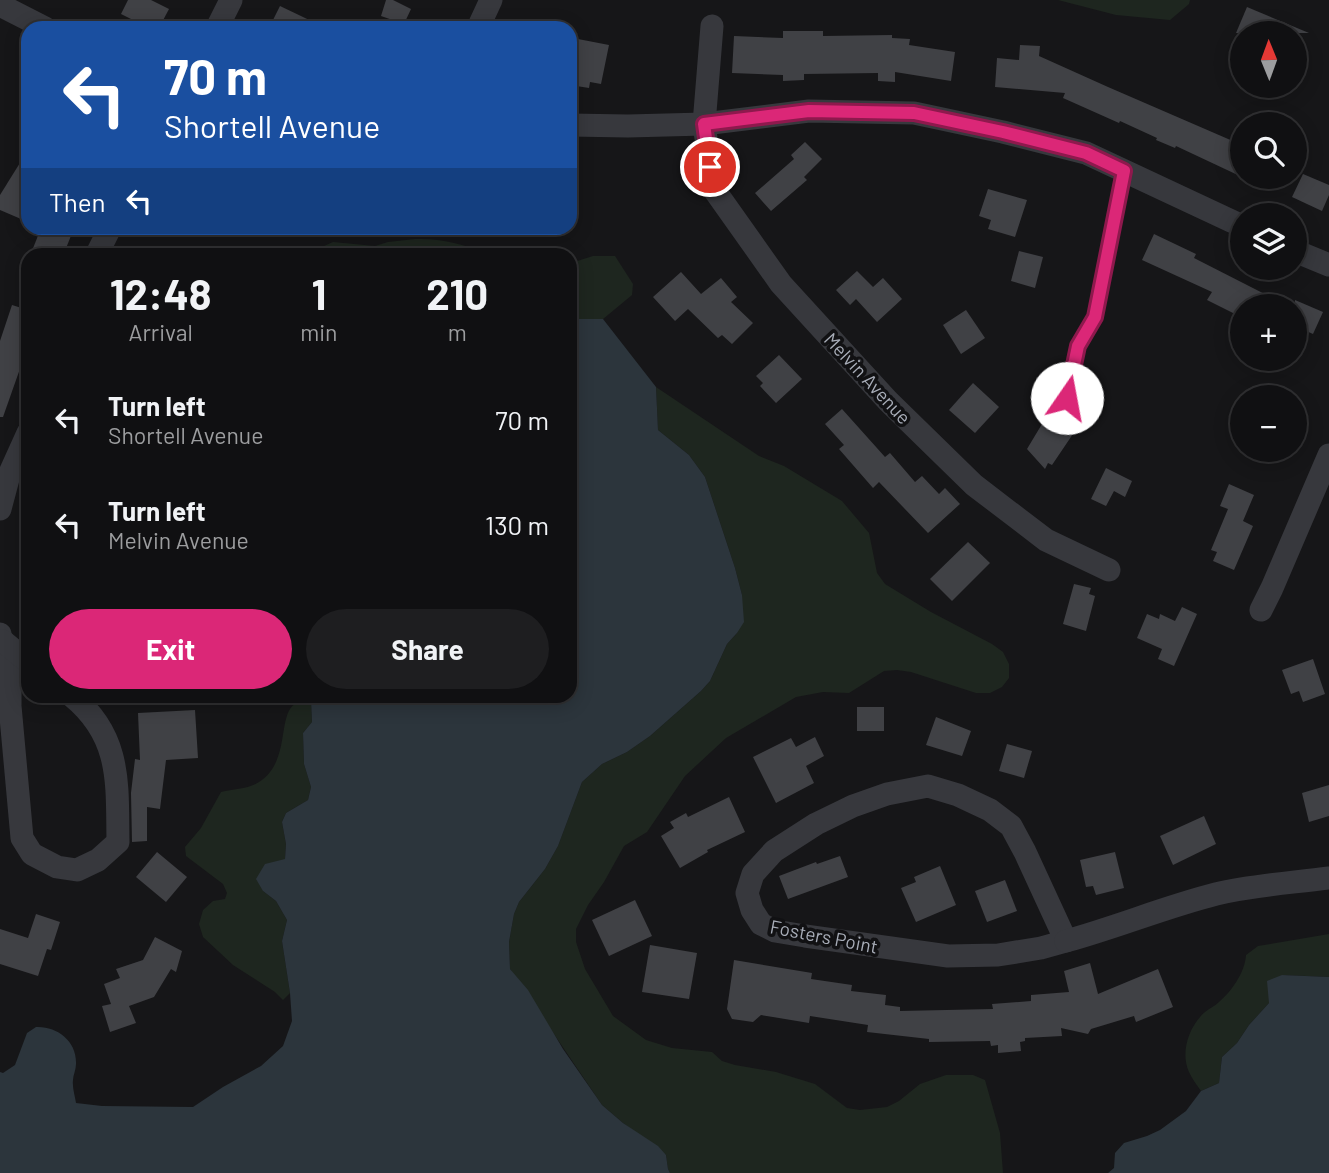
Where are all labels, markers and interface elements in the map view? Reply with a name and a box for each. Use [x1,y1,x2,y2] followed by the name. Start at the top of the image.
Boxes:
[1230,21,1307,98] north arrow
[1230,21,1307,462] map controls
[164,46,267,105] text: 70 m
[49,49,140,140] icon: left
[164,106,380,144] text: Shortell Avenue
[1230,112,1307,189] button: search
[680,137,740,197] pin
[691,148,729,186] icon: arrive
[120,182,158,220] icon: left
[49,186,106,217] text: Then
[1230,203,1307,280] button: layers
[110,268,212,318] text: 12:48
[311,268,326,318] text: 1
[426,268,488,318] text: 210
[1230,294,1307,371] button: +
[128,318,193,346] text: Arrival
[300,318,338,346] text: min
[448,318,467,346] text: m
[820,328,916,428] street label: Melvin Avenue
[1030,361,1104,435] position arrow
[1230,385,1307,462] button: −
[108,390,206,421] text: Turn left
[49,401,87,439] icon: left
[495,404,549,435] text: 70 m
[108,421,263,449] text: Shortell Avenue
[108,495,206,526] text: Turn left
[49,506,87,544] icon: left
[485,509,549,540] text: 130 m
[108,526,249,554] text: Melvin Avenue
[49,609,292,689] button: Exit
[306,609,549,689] button: Share
[768,914,880,958] street label: Fosters Point

